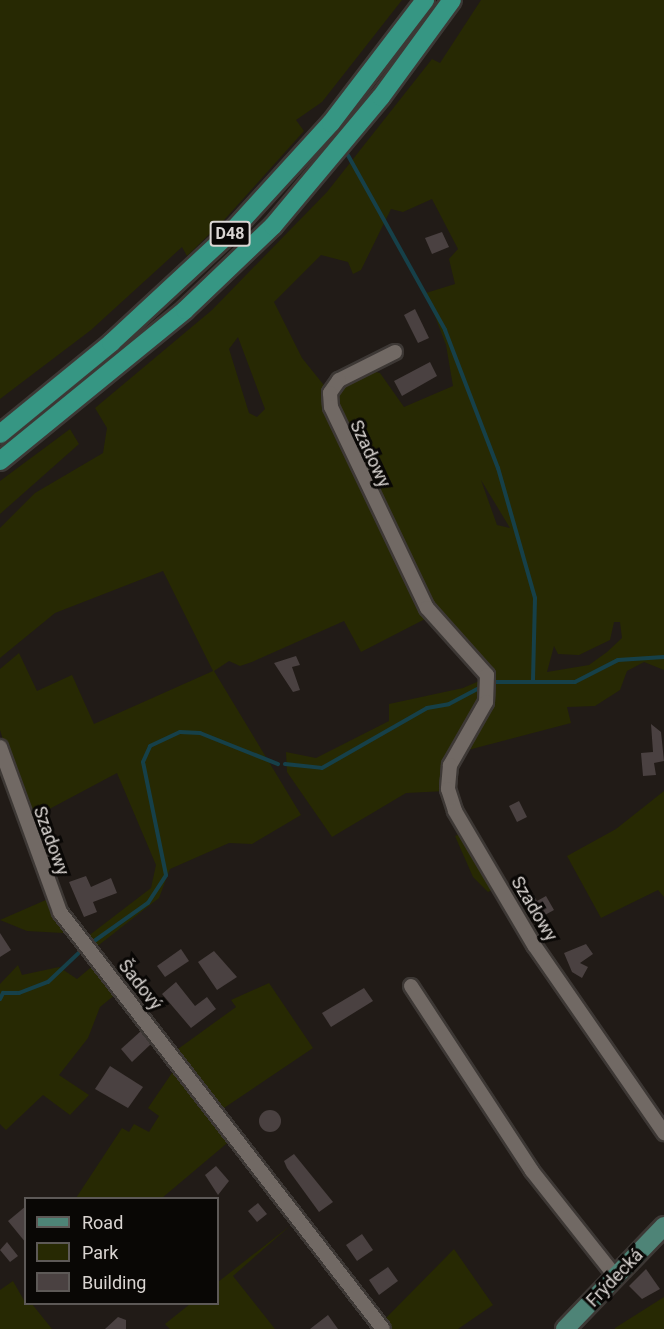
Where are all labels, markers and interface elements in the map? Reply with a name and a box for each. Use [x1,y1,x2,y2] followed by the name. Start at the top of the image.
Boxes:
[209,221,251,247] road number: D48
[345,417,395,491] street label: Szadowy
[29,804,73,878] street label: Szadowy
[506,873,562,945] street label: Szadowy
[114,955,166,1015] street label: Šadový
[24,1197,219,1305] legend
[82,1212,123,1233] text: Road
[82,1242,118,1263] text: Park
[582,1244,648,1312] street label: Frýdecká
[82,1272,146,1293] text: Building

